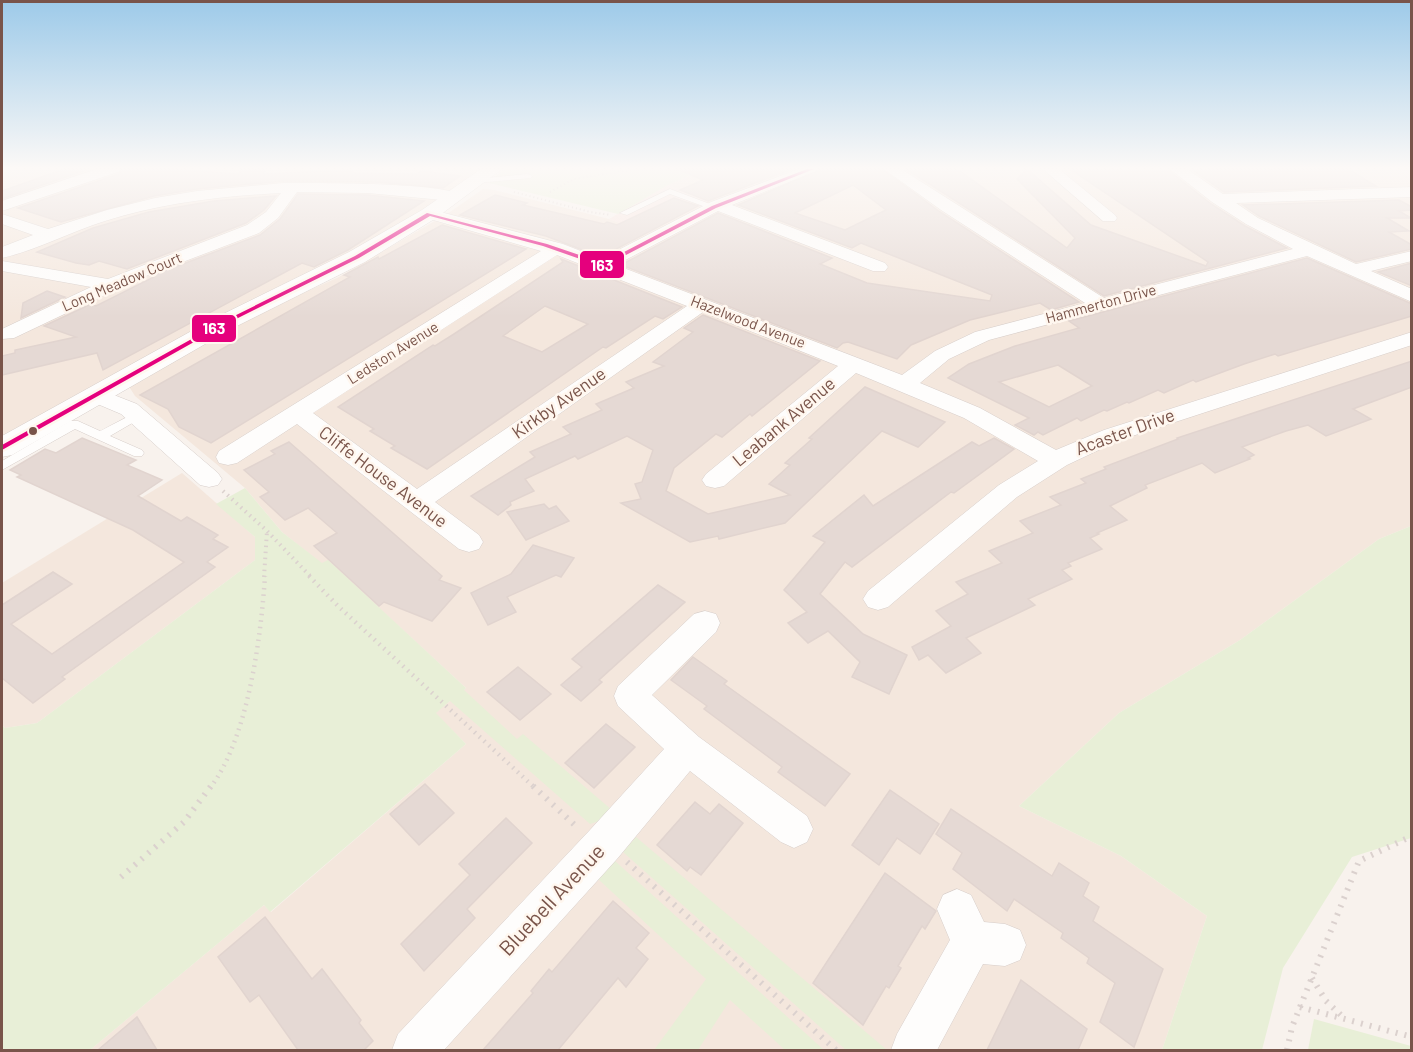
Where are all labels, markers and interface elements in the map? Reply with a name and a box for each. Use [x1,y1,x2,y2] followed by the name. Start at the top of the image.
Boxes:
[59,248,184,314] street label: Long Meadow Court
[579,250,625,279] line badge: 163
[591,255,613,274] text: 163
[1043,280,1158,326] street label: Hammerton Drive
[688,291,808,351] street label: Hazelwood Avenue
[191,314,237,343] line badge: 163
[344,317,441,387] street label: Ledston Avenue
[203,318,225,337] text: 163
[507,362,610,443] street label: Kirkby Avenue
[727,372,839,471] street label: Leabank Avenue
[1072,403,1177,459] street label: Acaster Drive
[315,421,452,532] street label: Cliffe House Avenue
[27,425,39,437] unlabelled marker
[493,838,609,960] street label: Bluebell Avenue

